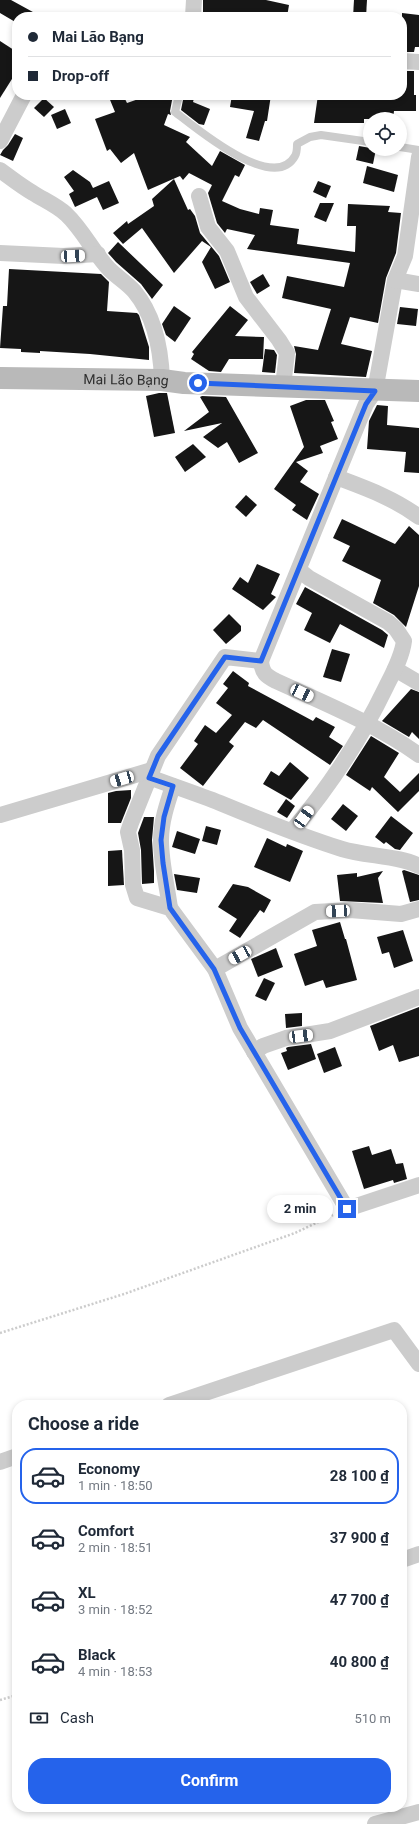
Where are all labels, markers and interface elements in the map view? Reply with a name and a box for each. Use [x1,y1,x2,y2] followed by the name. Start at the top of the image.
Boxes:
[52,28,144,46] text: Mai Lão Bạng
[52,67,109,85] text: Drop-off
[363,112,407,156] map controls
[363,112,407,156] button: locate
[61,249,85,263] car
[83,371,170,389] street label: Mai Lão Bạng
[189,374,207,392] route start
[289,682,315,704] car
[109,770,135,788] car
[292,804,316,830] car
[326,904,350,918] car
[227,944,253,966] car
[288,1029,314,1043] car
[267,1195,333,1223] callout: 2 min
[338,1200,356,1218] route end
[284,1201,316,1216] text: 2 min
[28,1413,139,1434] text: Choose a ride
[30,1458,66,1494] icon: car
[78,1460,140,1478] text: Economy
[330,1467,389,1485] text: 28 100 ₫
[78,1478,153,1493] text: 1 min · 18:50
[30,1520,66,1556] icon: car
[78,1522,134,1540] text: Comfort
[330,1529,389,1547] text: 37 900 ₫
[78,1540,153,1555] text: 2 min · 18:51
[30,1582,66,1618] icon: car
[78,1584,96,1602] text: XL
[330,1591,389,1609] text: 47 700 ₫
[78,1602,153,1617] text: 3 min · 18:52
[30,1644,66,1680] icon: car
[78,1646,115,1664] text: Black
[330,1653,389,1671] text: 40 800 ₫
[78,1664,153,1679] text: 4 min · 18:53
[28,1707,50,1729] icon: cash
[60,1709,94,1727] text: Cash
[354,1711,391,1726] text: 510 m
[28,1758,391,1804] button: Confirm

